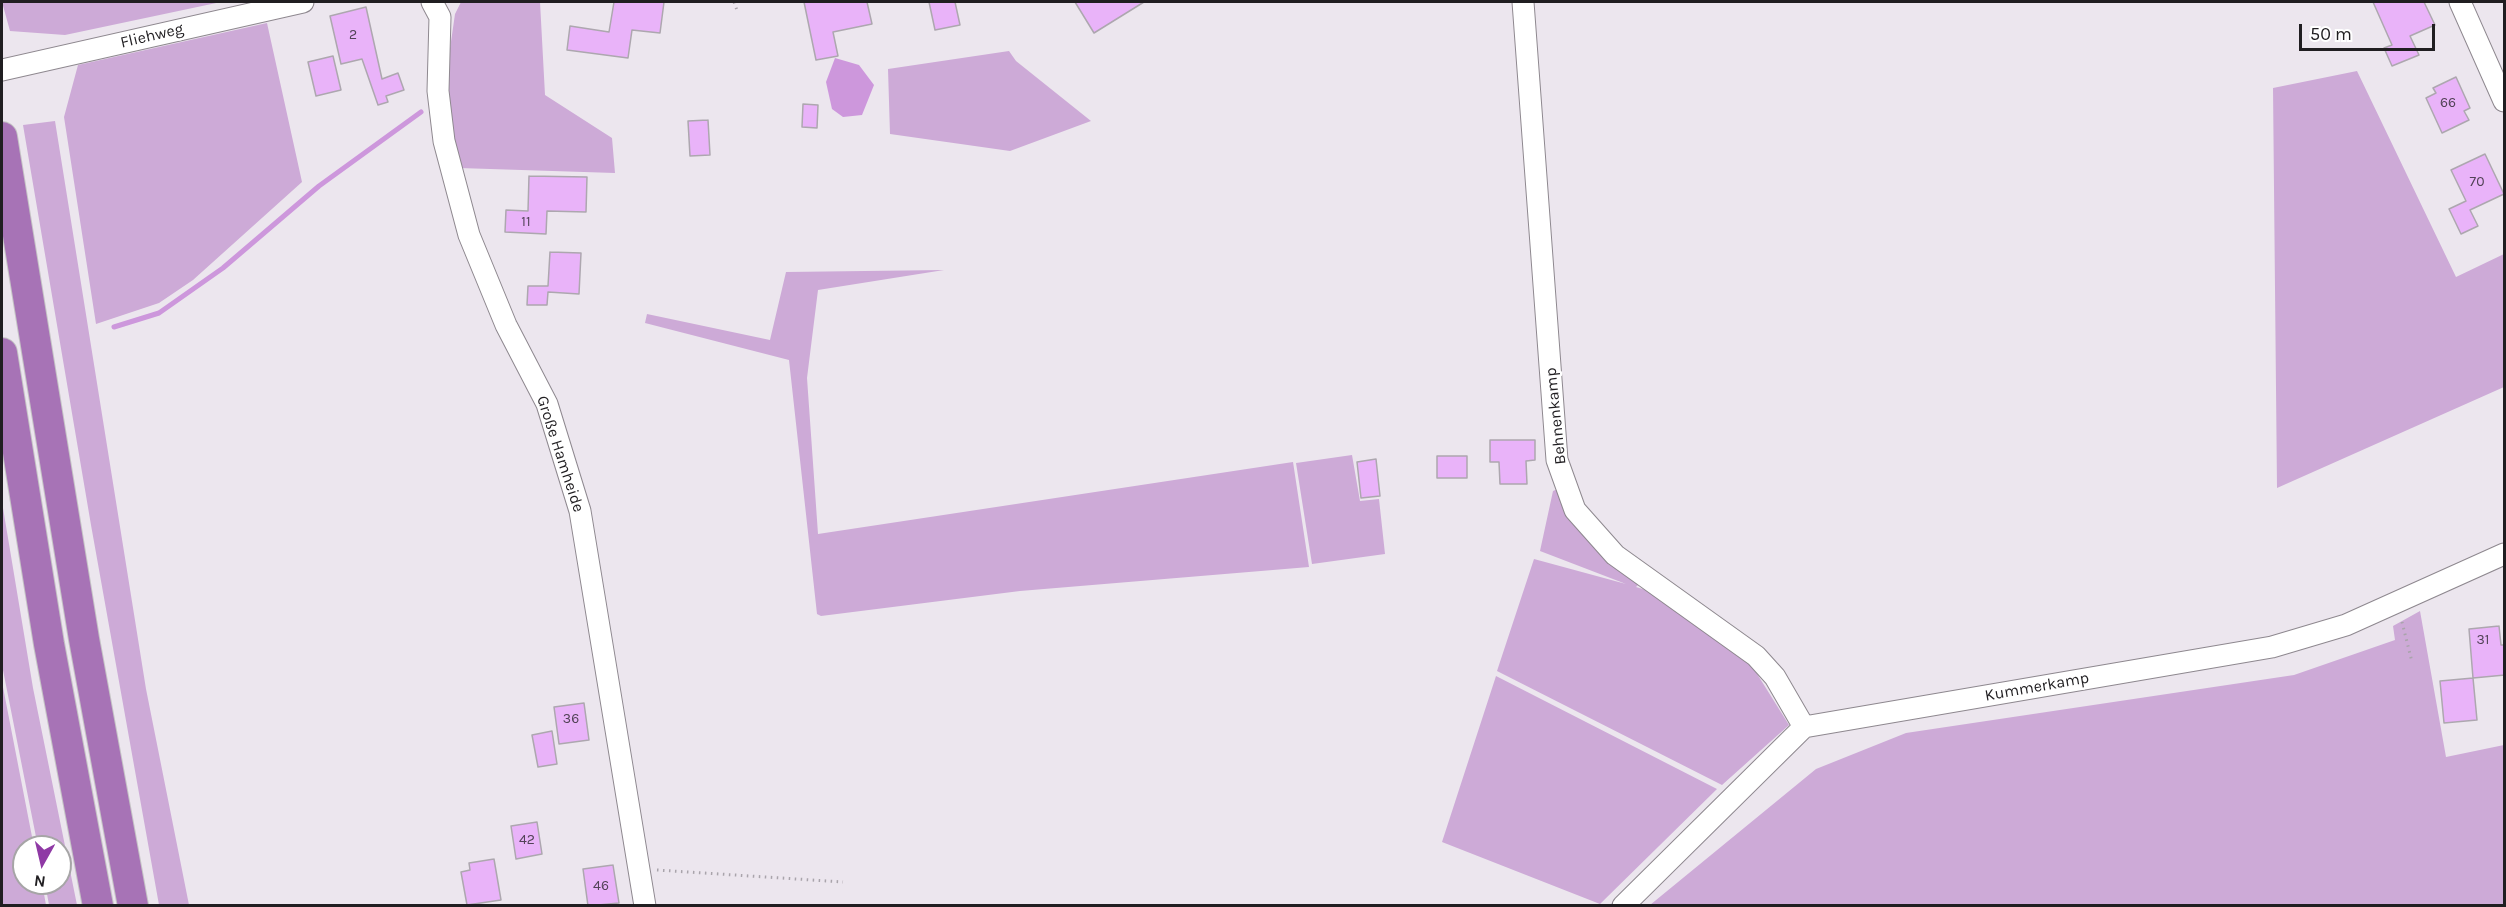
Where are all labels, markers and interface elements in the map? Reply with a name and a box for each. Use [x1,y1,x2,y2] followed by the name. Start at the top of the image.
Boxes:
[2302,12,2438,50] scale bar
[118,19,186,53] street label: Fliehweg
[2310,23,2352,45] text: 50 m
[349,27,357,43] house number: 2
[2440,95,2456,111] house number: 66
[2470,174,2484,190] house number: 70
[521,214,531,230] house number: 11
[1541,367,1571,465] street label: Behnenkamp
[532,393,588,515] street label: Große Hamheide
[2477,632,2489,648] house number: 31
[1983,668,2091,706] street label: Kummerkamp
[563,711,579,727] house number: 36
[519,832,535,848] house number: 42
[12,835,72,895] north arrow
[33,871,47,892] text: N
[593,878,609,894] house number: 46

